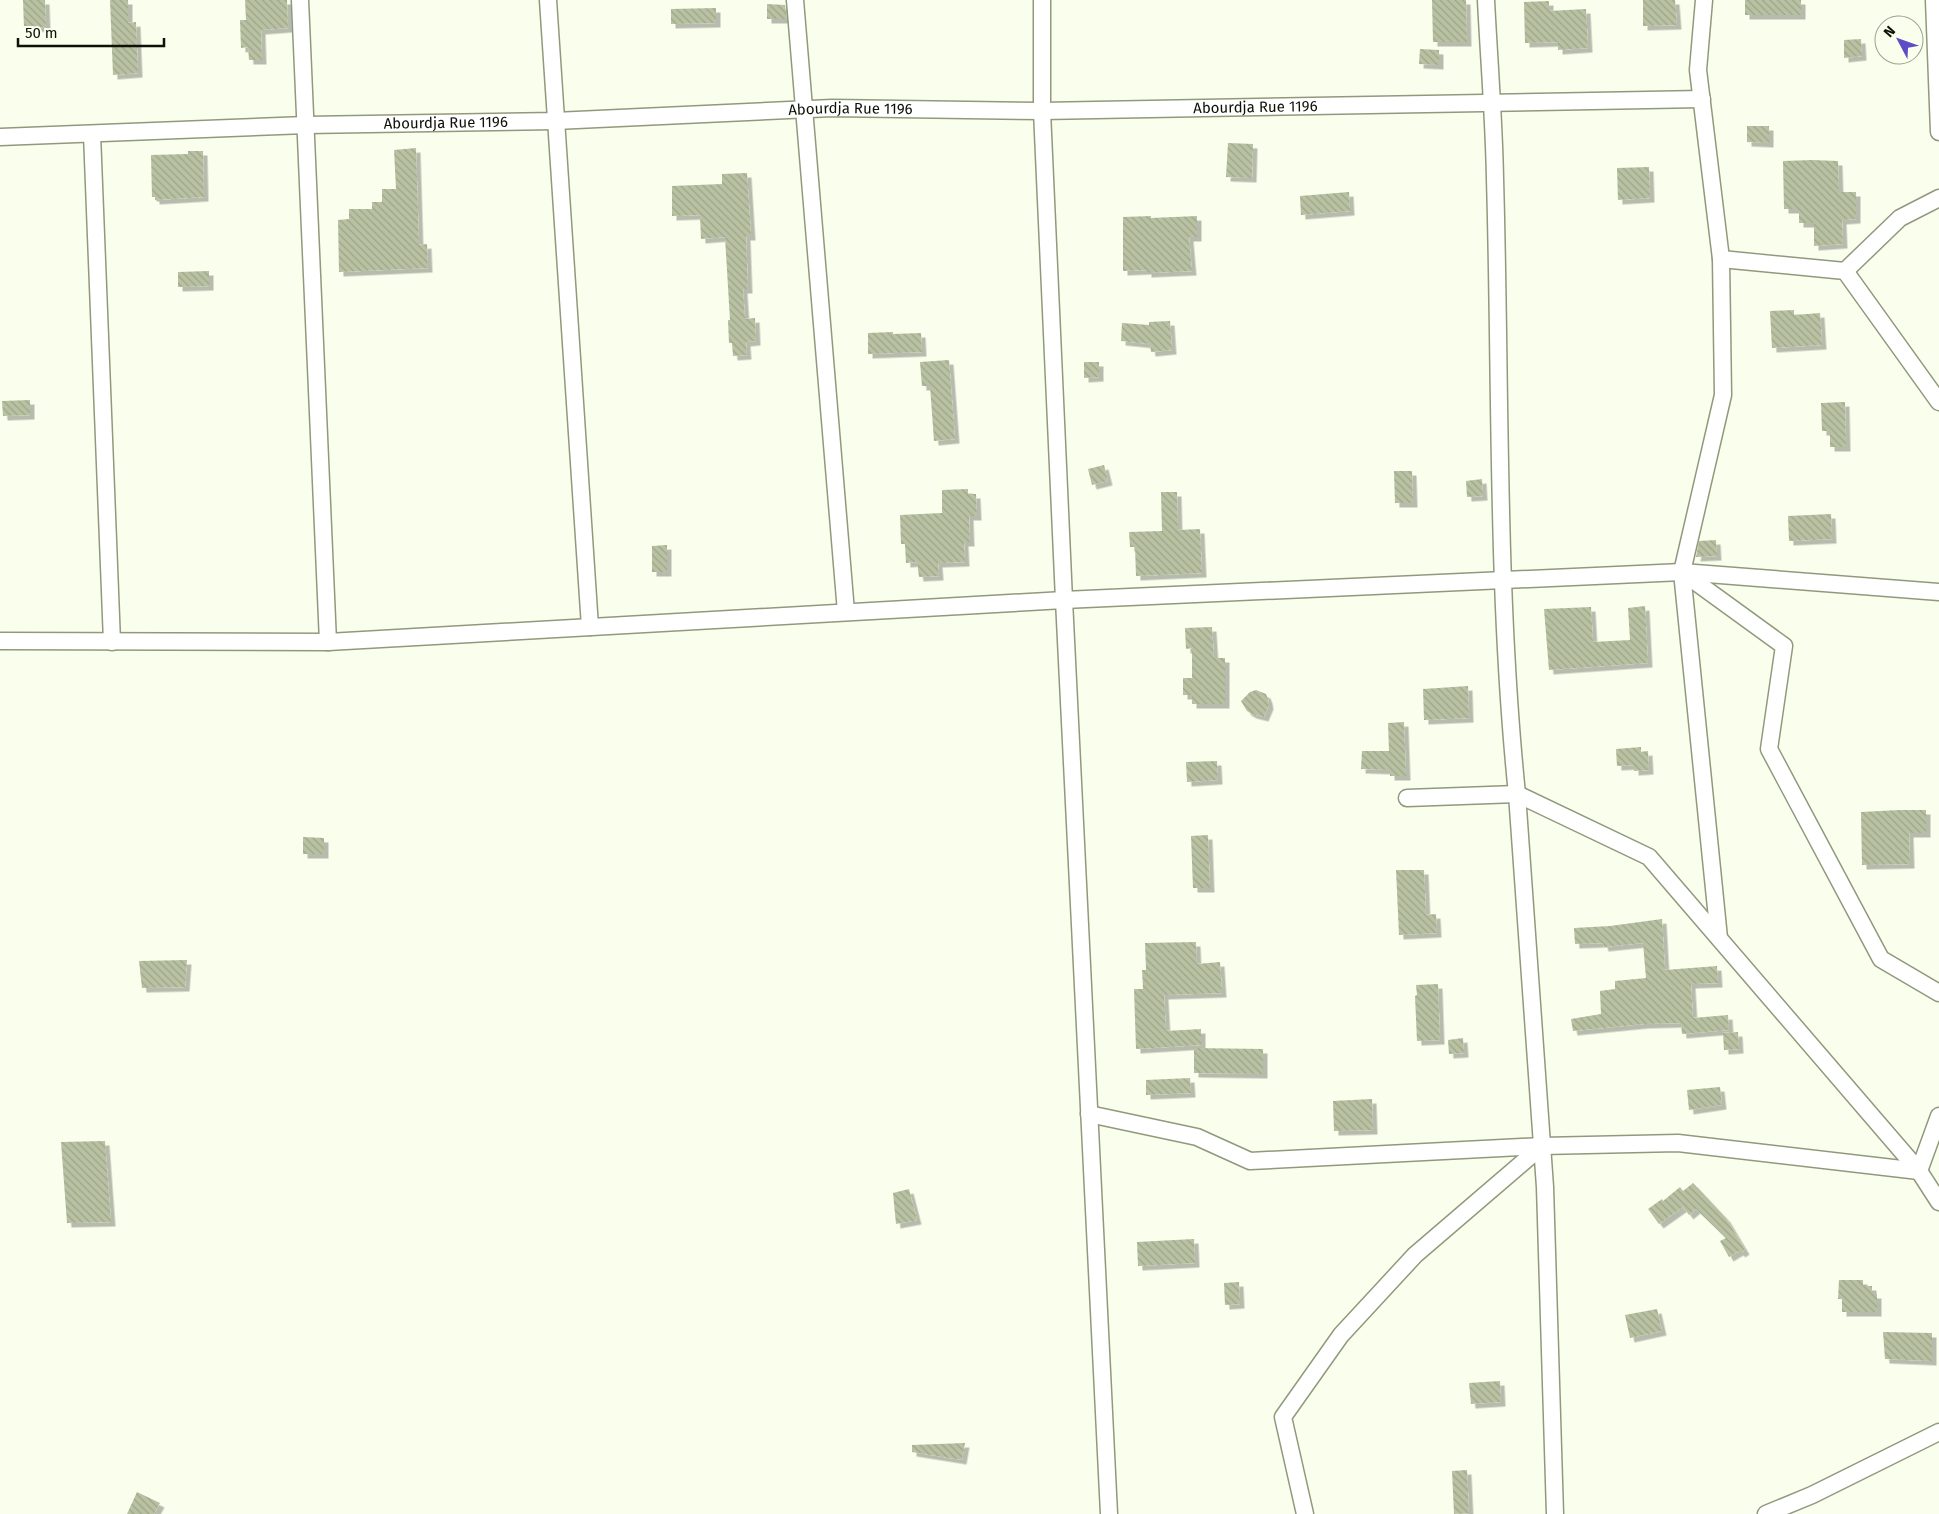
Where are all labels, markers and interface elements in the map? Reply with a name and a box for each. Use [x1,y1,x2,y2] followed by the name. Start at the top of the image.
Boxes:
[18,15,164,47] scale bar
[1874,15,1924,65] north arrow
[1880,23,1899,41] text: N
[25,24,58,42] text: 50 m
[1193,97,1318,117] street label: Abourdja Rue 1196
[788,99,913,119] street label: Abourdja Rue 1196
[383,113,508,133] street label: Abourdja Rue 1196

